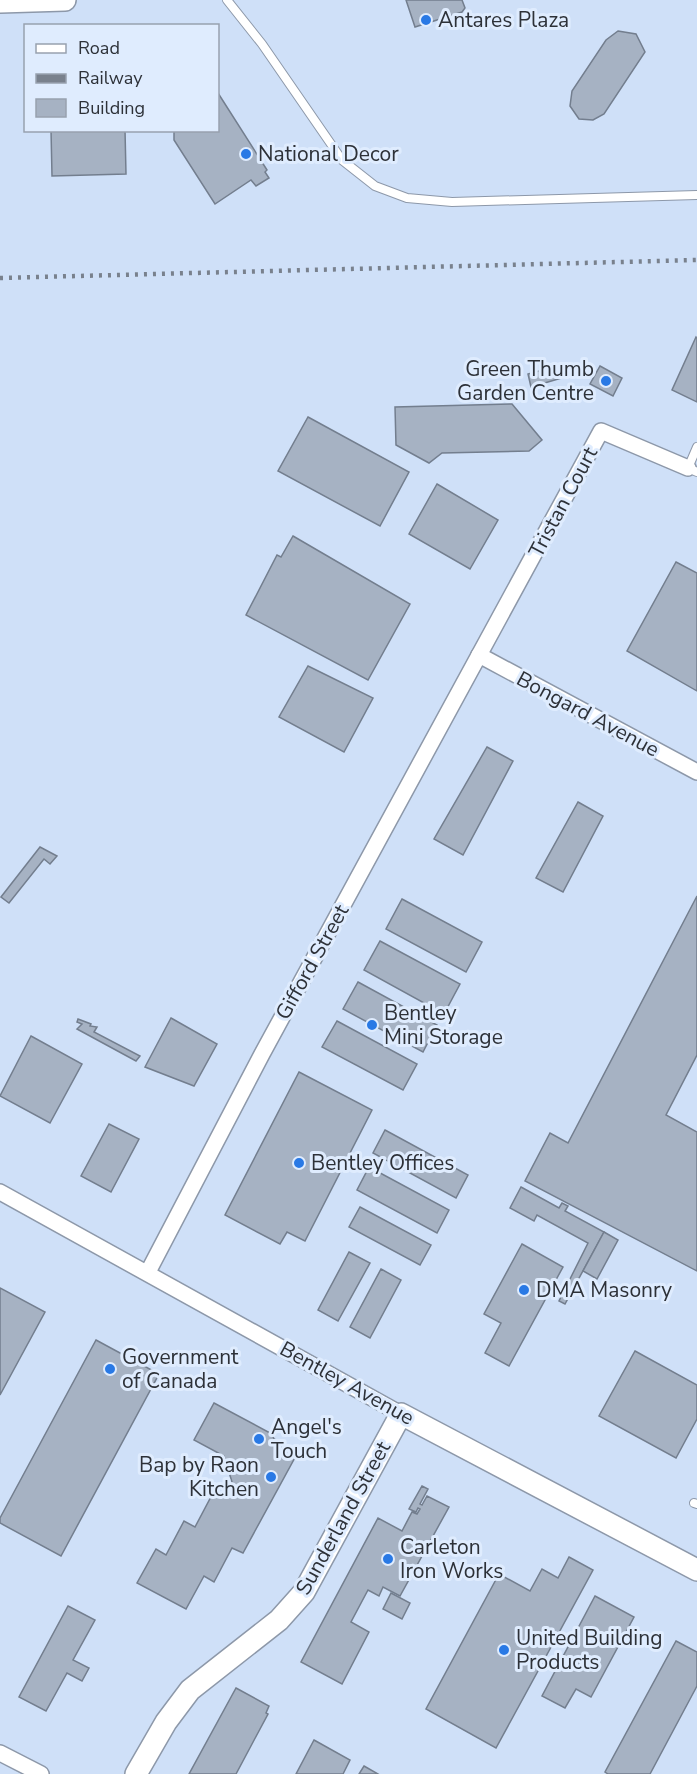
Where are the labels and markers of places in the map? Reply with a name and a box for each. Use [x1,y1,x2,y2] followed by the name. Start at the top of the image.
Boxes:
[438,6,569,34] place label: Antares Plaza
[419,13,433,27] marker: Antares Plaza
[258,140,399,168] place label: National Decor
[239,147,253,161] marker: National Decor
[457,355,594,407] place label: Green Thumb Garden Centre
[599,374,613,388] marker: Green Thumb Garden Centre
[384,999,503,1051] place label: Bentley Mini Storage
[365,1018,379,1032] marker: Bentley Mini Storage
[311,1149,454,1177] place label: Bentley Offices
[292,1156,306,1170] marker: Bentley Offices
[536,1276,672,1304] place label: DMA Masonry
[517,1283,531,1297] marker: DMA Masonry
[122,1343,239,1395] place label: Government of Canada
[103,1362,117,1376] marker: Government of Canada
[271,1413,342,1465] place label: Angel's Touch
[252,1432,266,1446] marker: Angel's Touch
[139,1451,259,1503] place label: Bap by Raon Kitchen
[264,1470,278,1484] marker: Bap by Raon Kitchen
[400,1533,503,1585] place label: Carleton Iron Works
[381,1552,395,1566] marker: Carleton Iron Works
[516,1624,662,1676] place label: United Building Products
[497,1643,511,1657] marker: United Building Products

